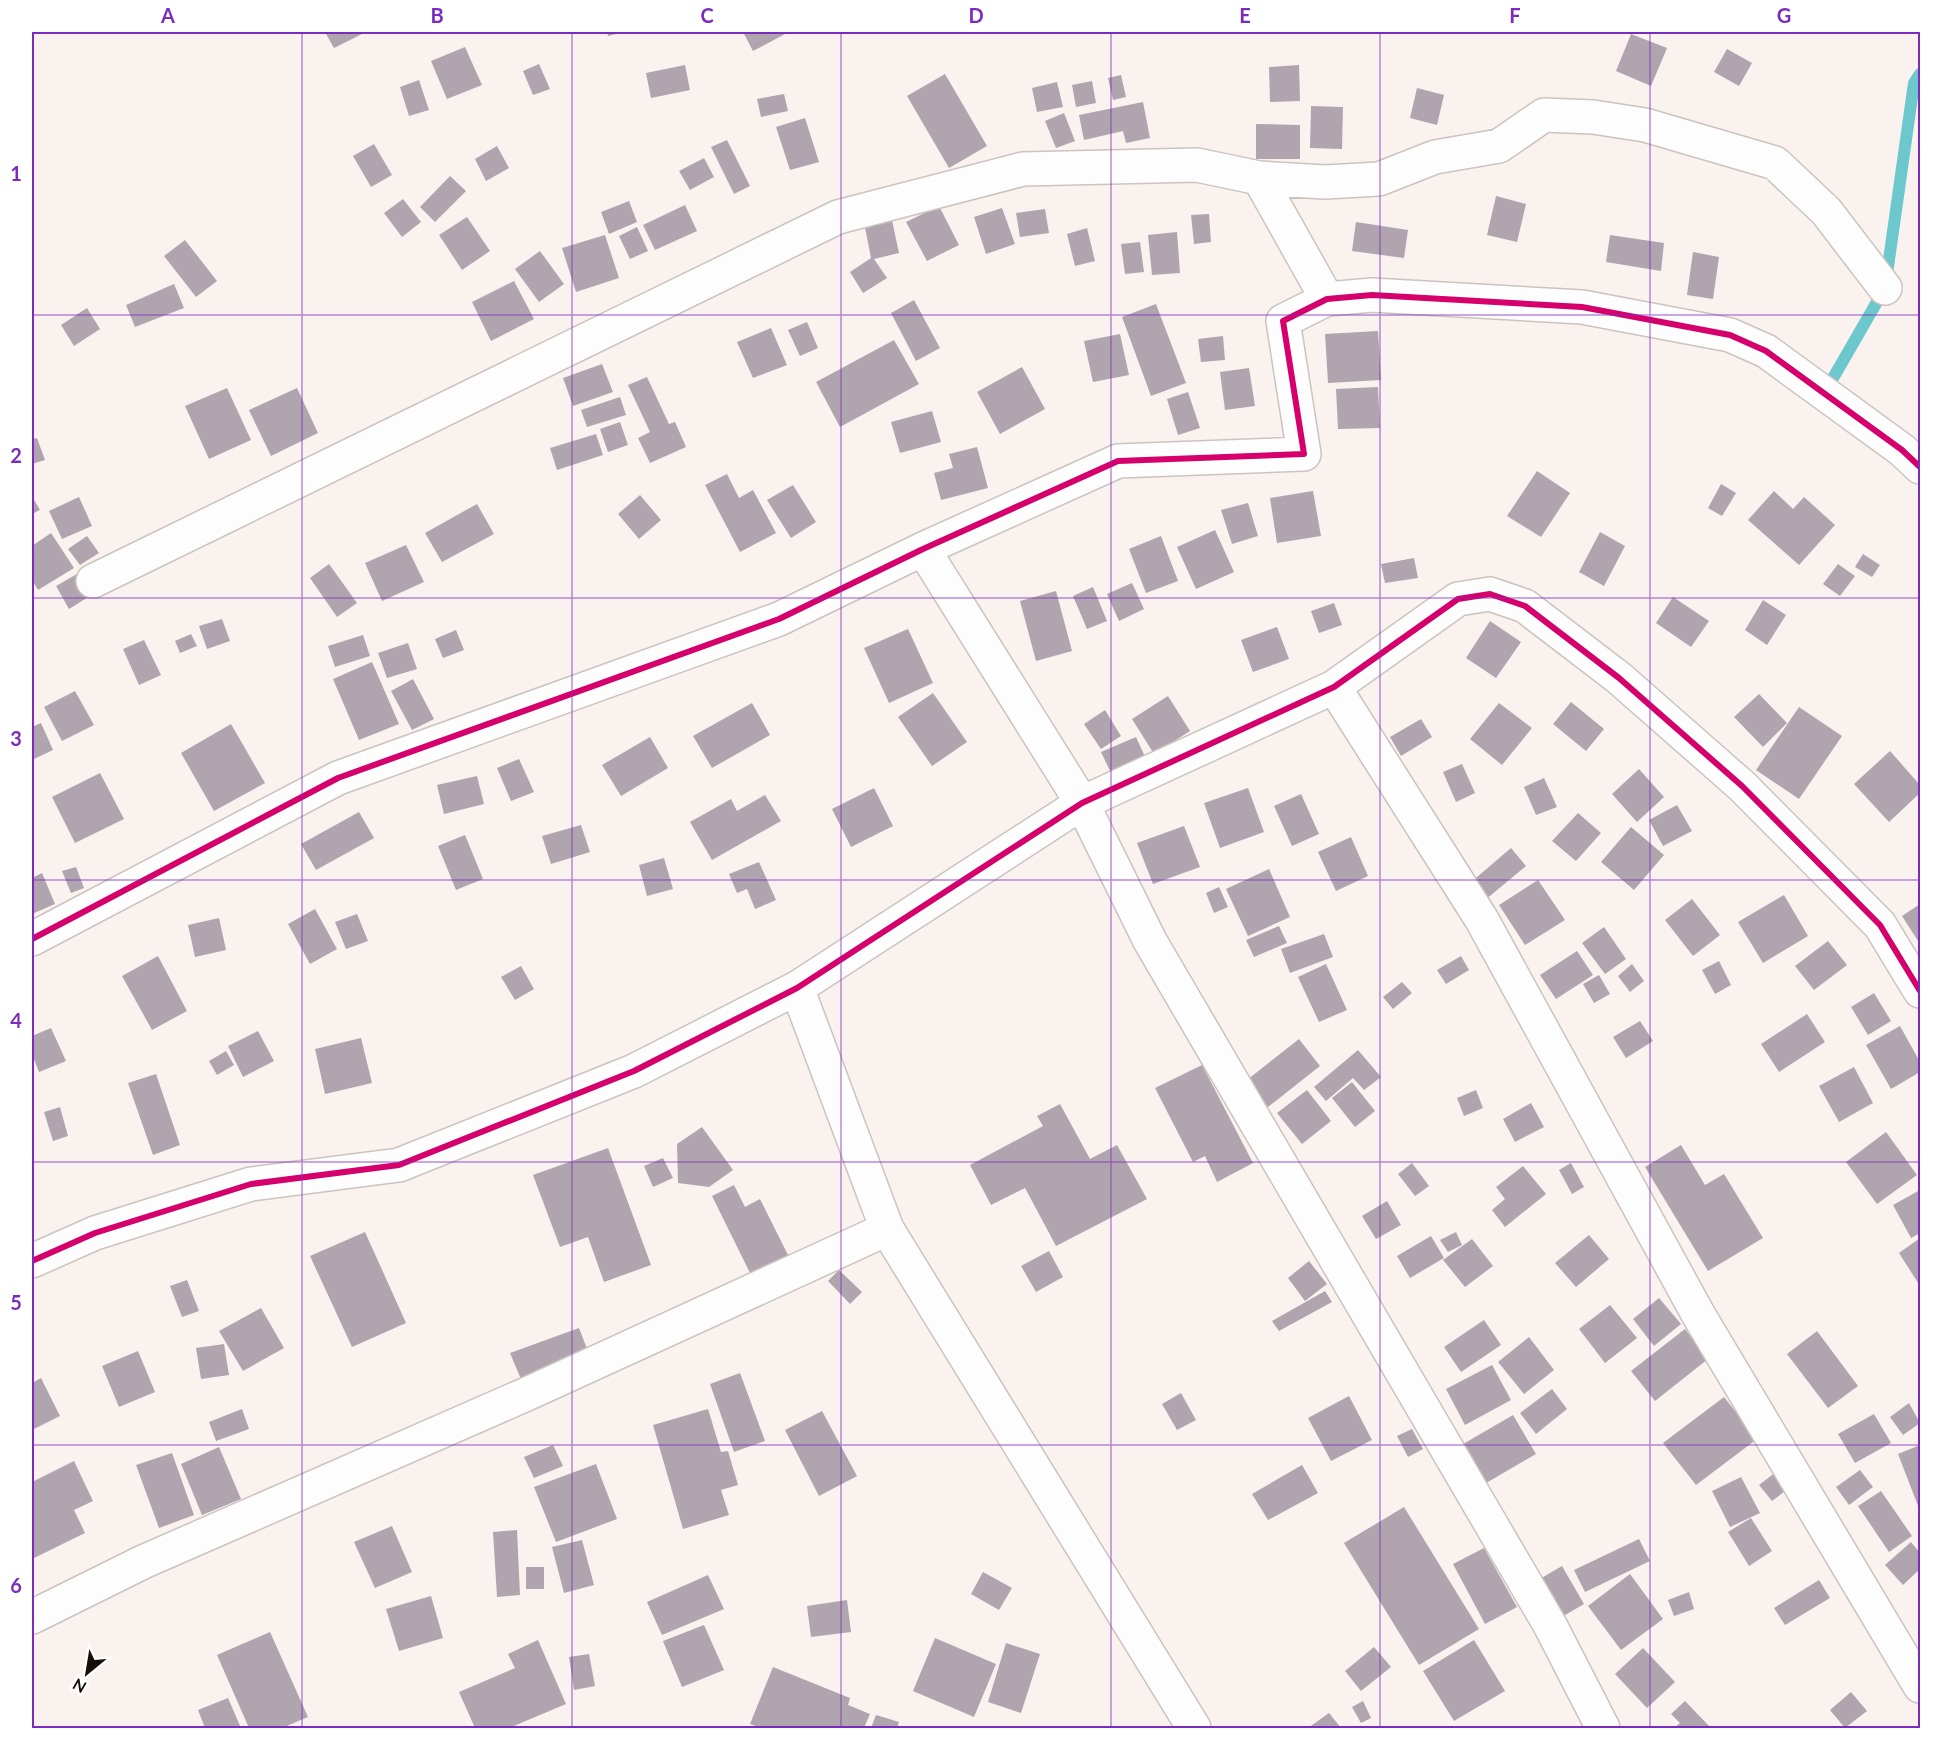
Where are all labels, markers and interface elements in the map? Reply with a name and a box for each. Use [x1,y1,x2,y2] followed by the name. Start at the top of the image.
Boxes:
[160,3,175,27] text: A
[430,3,444,27] text: B
[700,3,714,27] text: C
[968,3,984,27] text: D
[1239,3,1251,27] text: E
[1509,3,1521,27] text: F
[1777,3,1791,27] text: G
[10,161,22,185] text: 1
[10,443,22,467] text: 2
[10,726,22,750] text: 3
[10,1008,22,1032] text: 4
[10,1290,22,1314] text: 5
[10,1573,22,1597] text: 6
[57,1643,117,1703] north arrow
[69,1675,89,1698] text: N

